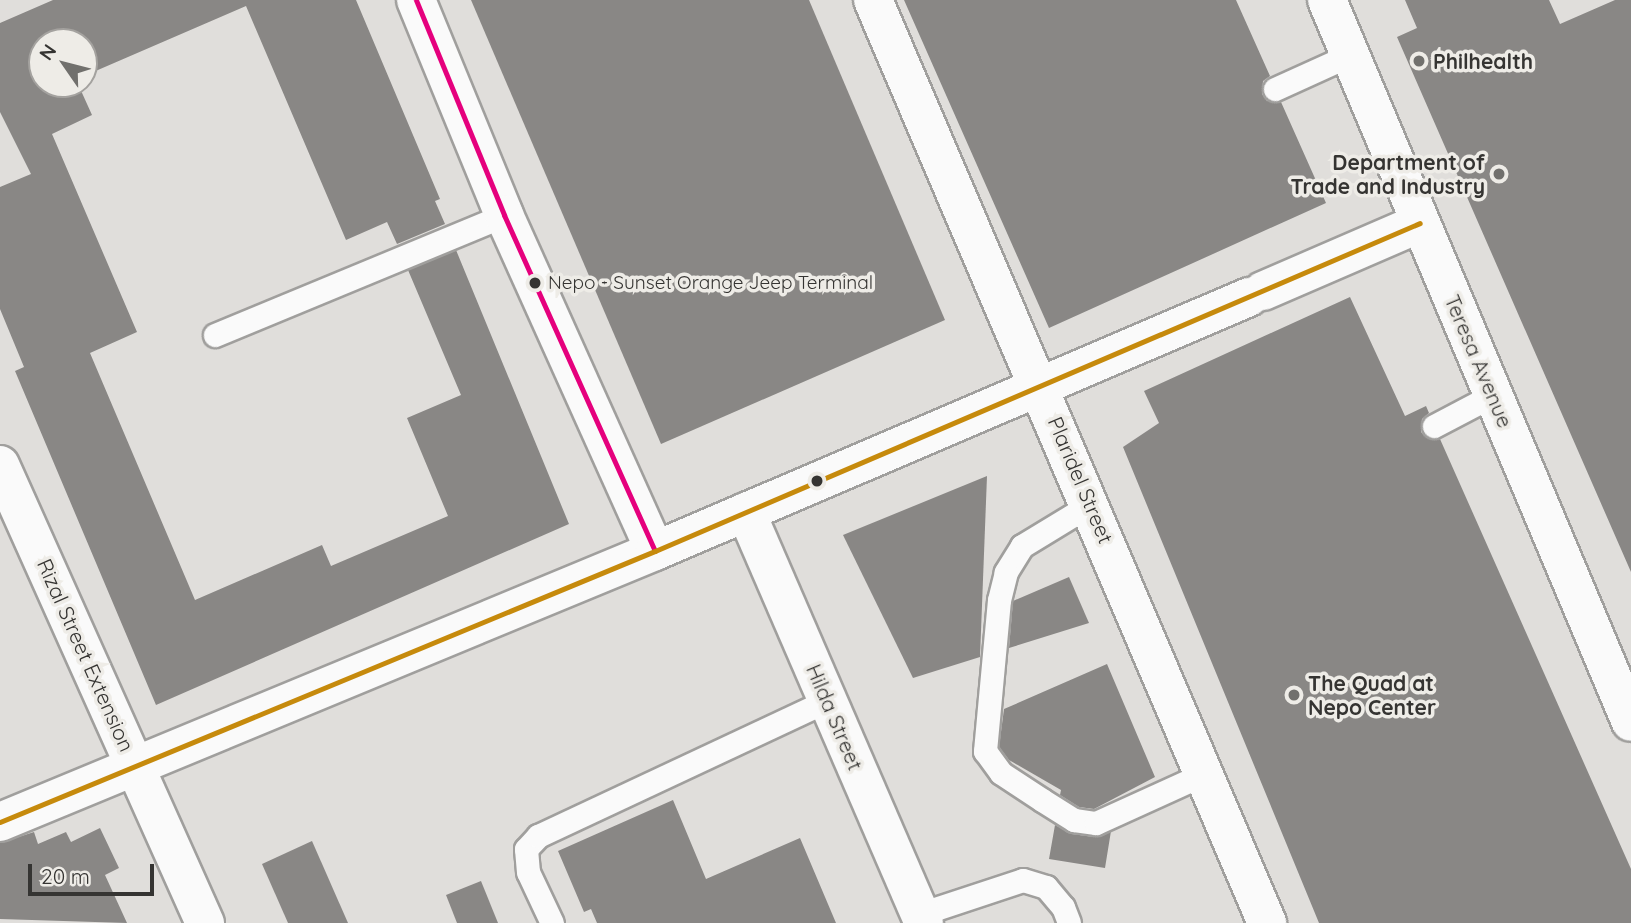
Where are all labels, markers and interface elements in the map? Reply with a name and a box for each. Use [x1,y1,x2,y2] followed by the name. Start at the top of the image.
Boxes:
[28,28,98,98] north arrow
[34,39,61,65] text: N
[1433,48,1533,74] place label: Philhealth
[1411,53,1427,69] marker: Philhealth
[1291,149,1485,199] place label: Department of Trade and Industry
[1491,166,1507,182] marker: Department of Trade and Industry
[548,272,873,294] place label: Nepo - Sunset Orange Jeep Terminal
[528,276,542,290] marker: Nepo - Sunset Orange Jeep Terminal
[1440,291,1518,431] street label: Teresa Avenue
[1043,413,1119,547] street label: Plaridel Street
[810,474,824,488] unlabelled marker
[32,555,140,755] street label: Rizal Street Extension
[801,660,869,774] street label: Hilda Street
[1308,670,1436,720] place label: The Quad at Nepo Center
[1286,687,1302,703] marker: The Quad at Nepo Center
[32,850,158,894] scale bar
[41,863,90,889] text: 20 m

